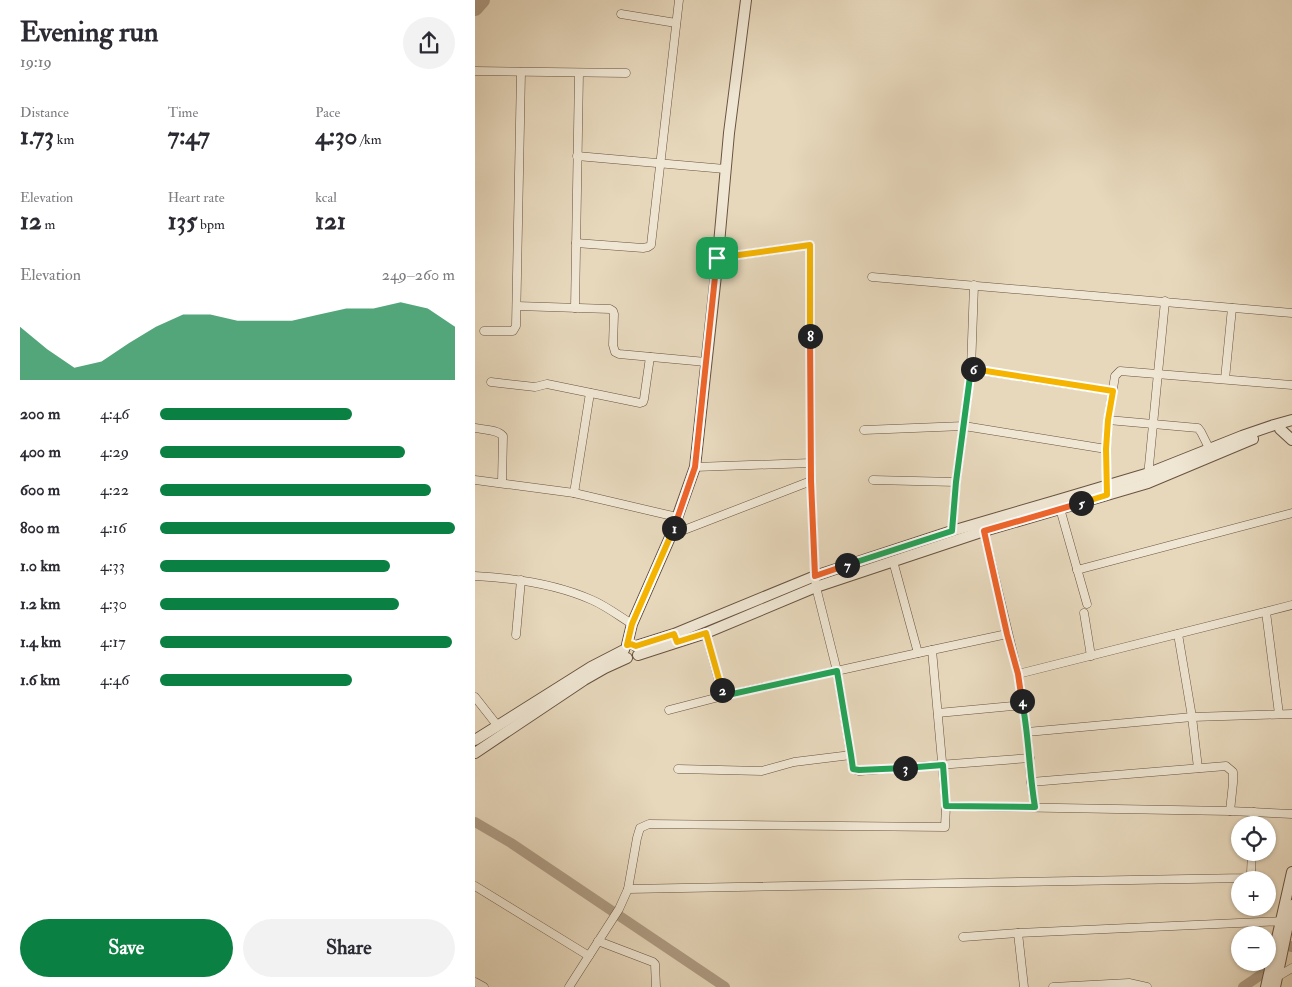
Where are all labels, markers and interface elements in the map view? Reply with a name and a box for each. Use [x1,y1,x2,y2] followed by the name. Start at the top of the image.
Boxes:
[20,15,158,50] text: Evening run
[403,17,455,69] button: share
[20,52,52,72] text: 19:19
[20,104,69,121] text: Distance
[168,104,198,121] text: Time
[315,104,340,121] text: Pace
[20,121,54,152] text: 1.73
[168,121,210,152] text: 7:47
[315,121,357,152] text: 4:30
[54,131,74,148] text: km
[357,131,382,148] text: /km
[20,189,73,206] text: Elevation
[168,189,225,206] text: Heart rate
[315,189,337,206] text: kcal
[20,206,42,237] text: 12
[168,206,197,237] text: 135
[315,206,346,237] text: 121
[42,216,55,233] text: m
[197,216,225,233] text: bpm
[696,237,738,279] pin
[703,244,731,272] icon: arrive
[20,265,81,285] text: Elevation
[382,265,455,285] text: 249–260 m
[797,324,823,348] pin: 8
[807,328,814,345] text: 8
[961,356,985,382] pin: 6
[970,361,977,378] text: 6
[20,404,60,424] text: 200 m
[100,404,129,424] text: 4:46
[20,442,61,462] text: 400 m
[100,442,129,462] text: 4:29
[20,480,60,500] text: 600 m
[100,480,129,500] text: 4:22
[1069,490,1093,516] pin: 5
[1078,495,1085,512] text: 5
[661,516,687,540] pin: 1
[20,518,60,538] text: 800 m
[100,518,126,538] text: 4:16
[672,520,677,537] text: 1
[835,552,859,578] pin: 7
[20,556,60,576] text: 1.0 km
[100,556,125,576] text: 4:33
[844,557,851,574] text: 7
[20,594,60,614] text: 1.2 km
[100,594,127,614] text: 4:30
[20,632,61,652] text: 1.4 km
[100,632,126,652] text: 4:17
[20,670,60,690] text: 1.6 km
[100,670,129,690] text: 4:46
[709,678,735,702] pin: 2
[719,682,726,699] text: 2
[1009,688,1035,714] pin: 4
[1019,693,1026,710] text: 4
[893,756,917,780] pin: 3
[903,760,908,777] text: 3
[1231,816,1276,971] map controls
[1231,816,1276,861] button: locate
[1231,871,1276,916] button: +
[20,919,233,977] button: Save
[243,919,455,977] button: Share
[1231,926,1276,971] button: −

